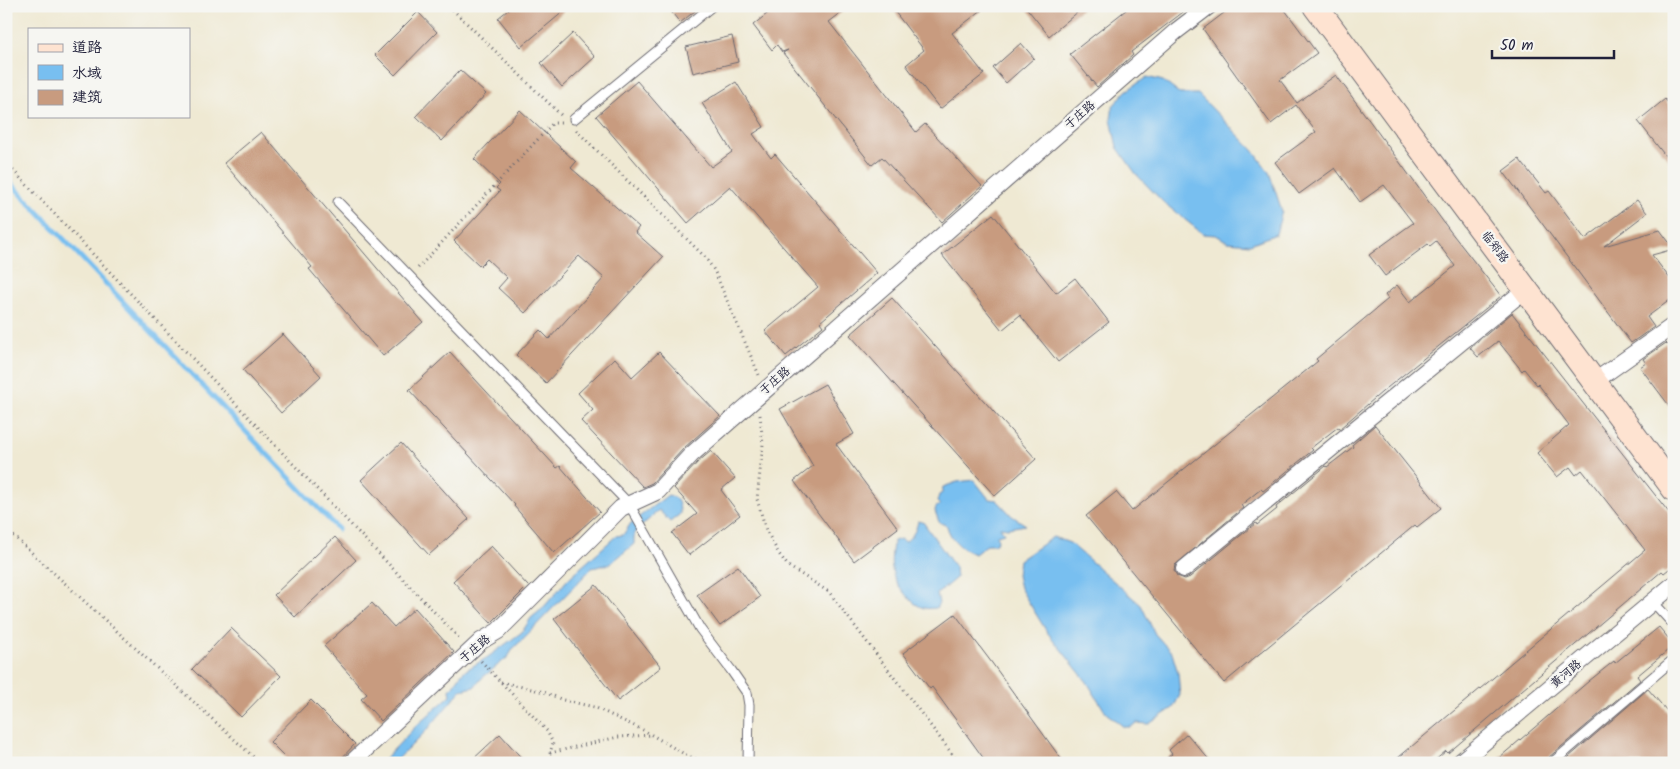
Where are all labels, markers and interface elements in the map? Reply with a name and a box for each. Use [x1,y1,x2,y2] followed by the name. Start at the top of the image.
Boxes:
[28,28,190,118] legend
[1492,28,1615,60] scale bar
[1500,34,1534,58] text: 50 m
[72,36,102,60] text: 道路
[72,62,102,86] text: 水域
[72,86,102,110] text: 建筑
[1060,96,1100,134] street label: 于庄路
[1477,227,1513,267] street label: 临郑路
[755,362,795,400] street label: 于庄路
[455,630,495,668] street label: 于庄路
[1546,655,1586,693] street label: 黄河路

